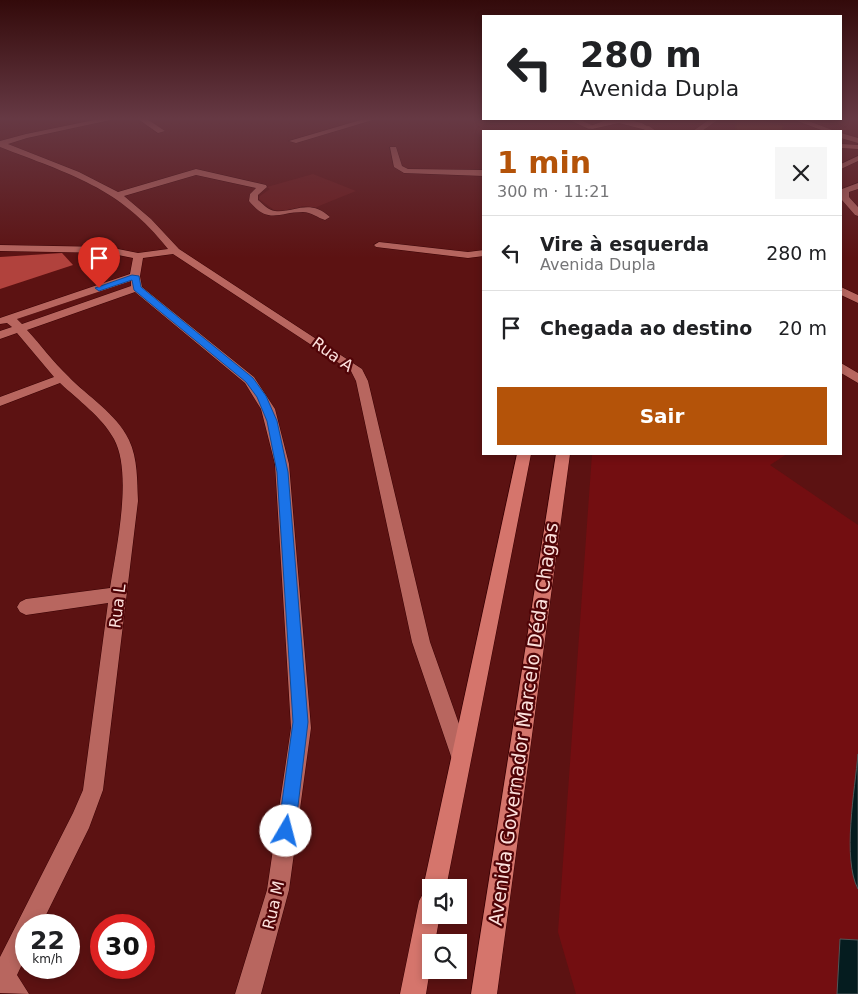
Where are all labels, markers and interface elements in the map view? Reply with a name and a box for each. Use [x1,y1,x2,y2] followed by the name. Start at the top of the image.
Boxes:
[497,35,562,100] icon: left
[580,35,702,75] text: 280 m
[580,76,739,101] text: Avenida Dupla
[497,145,591,180] text: 1 min
[775,147,827,199] button: close
[497,182,610,201] text: 300 m · 11:21
[540,233,709,255] text: Vire à esquerda
[78,237,120,288] pin
[497,239,525,267] icon: left
[766,242,827,264] text: 280 m
[85,244,113,272] icon: arrive
[540,255,656,274] text: Avenida Dupla
[497,314,525,342] icon: arrive
[540,317,752,339] text: Chegada ao destino
[778,317,827,339] text: 20 m
[308,333,357,376] street label: Rua A
[497,387,827,445] button: Sair
[484,521,562,927] street label: Avenida Governador Marcelo Déda Chagas
[105,583,130,629] street label: Rua L
[259,804,311,856] position arrow
[259,879,288,931] street label: Rua M
[422,879,467,979] map controls
[422,879,467,924] button: sound
[90,914,155,979] speed limit sign: 30
[30,926,65,955] text: 22
[422,934,467,979] button: search
[32,952,63,966] text: km/h

